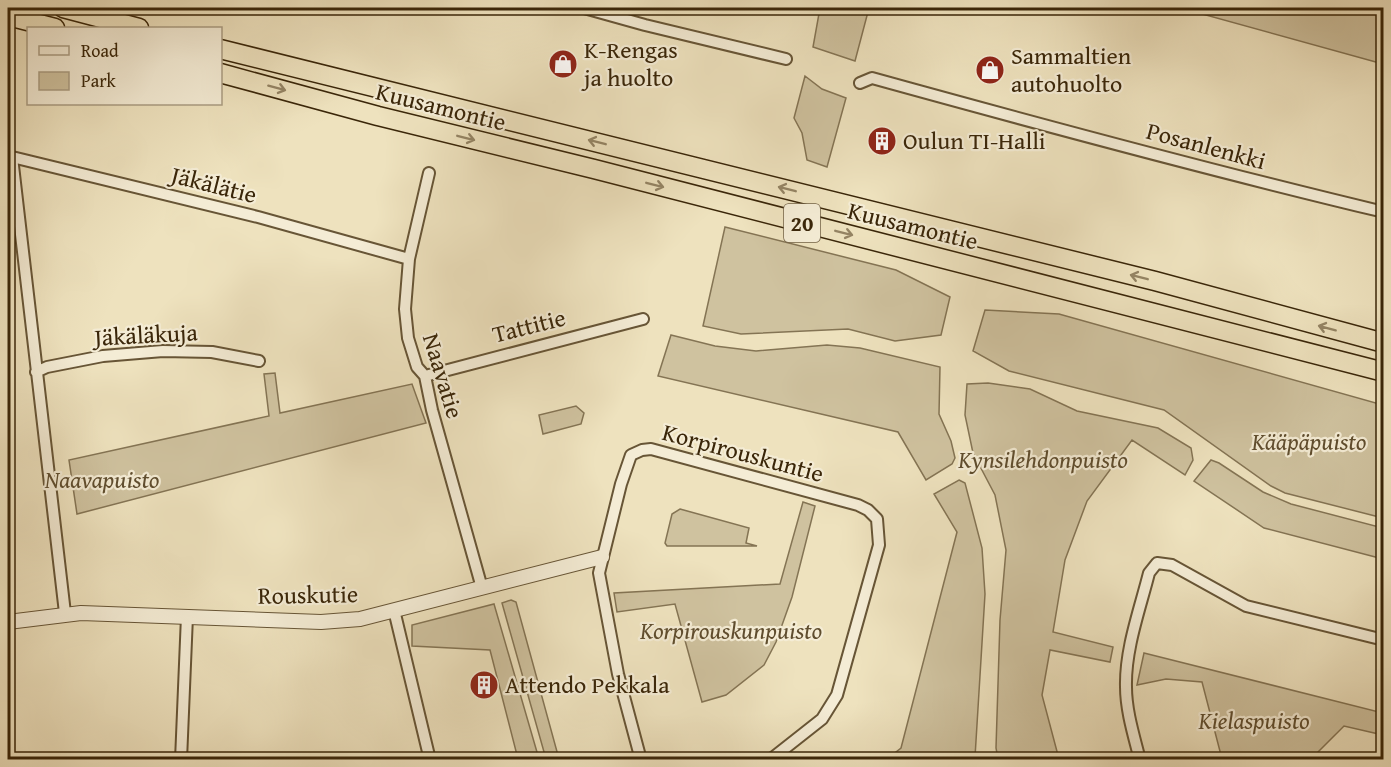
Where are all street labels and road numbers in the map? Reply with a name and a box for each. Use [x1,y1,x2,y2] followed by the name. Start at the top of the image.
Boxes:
[372,73,510,140] street label: Kuusamontie
[1143,113,1270,178] street label: Posanlenkki
[165,156,261,212] street label: Jäkälätie
[844,192,982,259] street label: Kuusamontie
[784,204,820,242] road number: 20
[489,300,569,351] street label: Tattitie
[90,314,199,355] street label: Jäkäläkuja
[414,329,473,423] street label: Naavatie
[659,414,828,491] street label: Korpirouskuntie
[258,576,358,613] street label: Rouskutie

